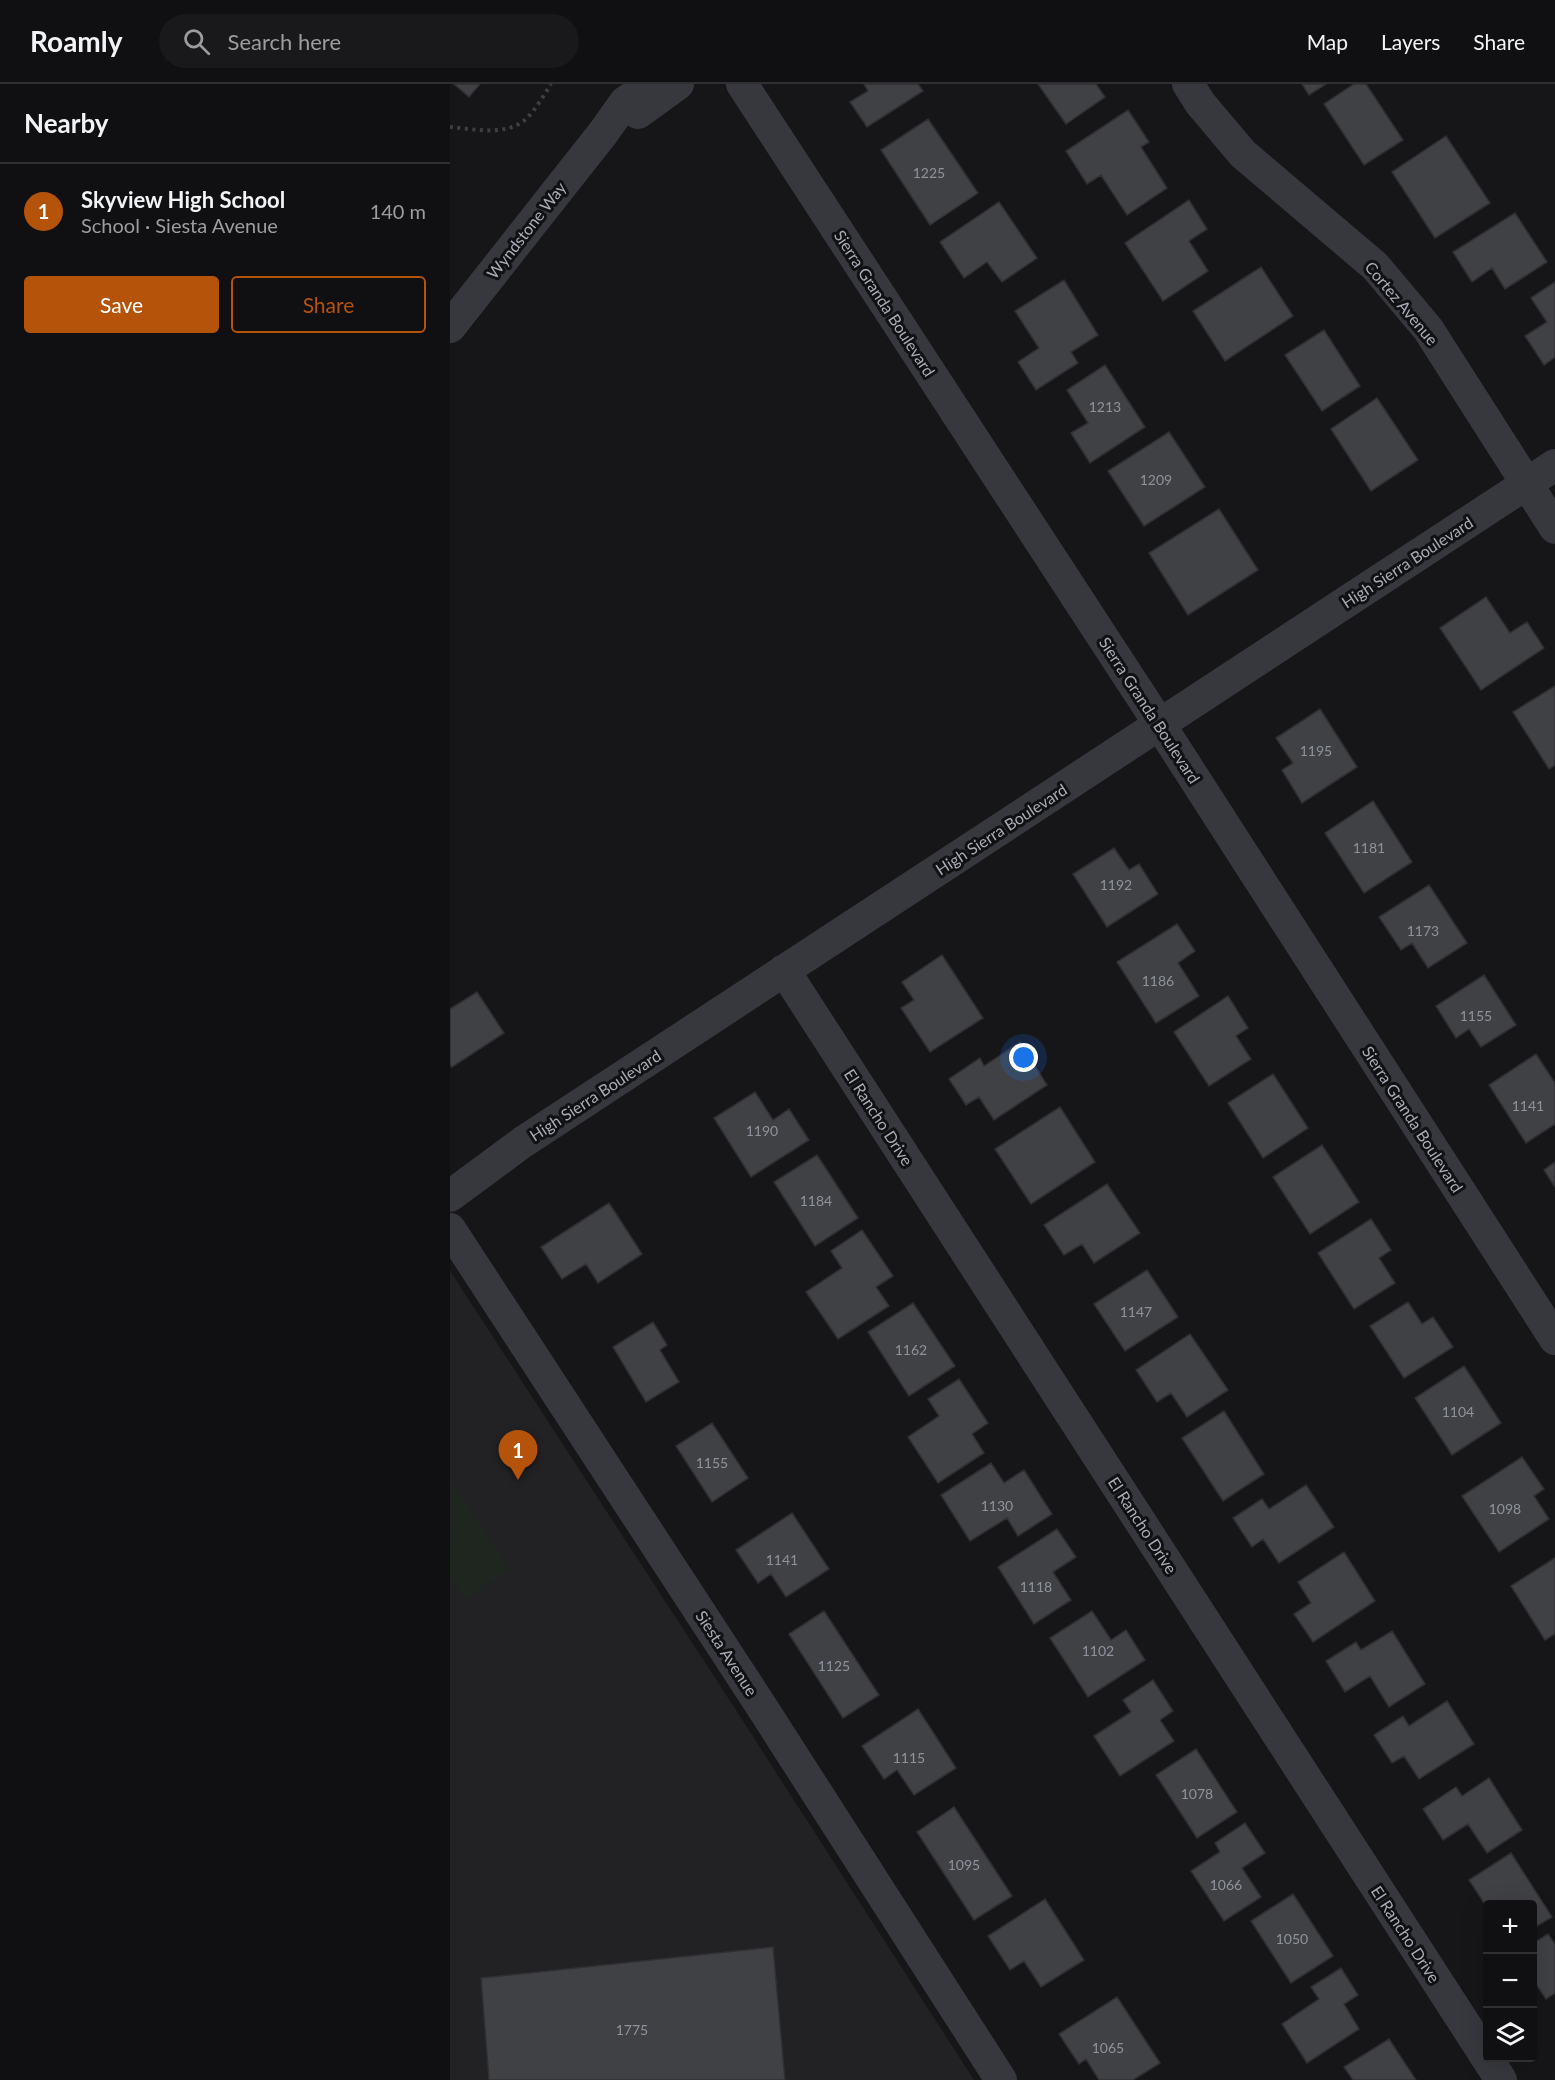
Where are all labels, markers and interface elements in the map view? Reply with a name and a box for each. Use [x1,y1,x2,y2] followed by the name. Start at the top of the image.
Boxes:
[159,14,579,68] search box
[30,24,123,58] text: Roamly
[180,25,213,58] icon: search
[228,28,341,55] text: Search here
[1307,29,1348,54] text: Map
[1381,29,1440,54] text: Layers
[1473,29,1525,54] text: Share
[24,107,109,139] text: Nearby
[913,164,945,181] house number: 1225
[482,177,570,282] street label: Wyndstone Way
[81,186,285,213] text: Skyview High School
[38,199,49,223] text: 1
[370,199,426,223] text: 140 m
[81,213,278,237] text: School · Siesta Avenue
[831,226,939,380] street label: Sierra Granda Boulevard
[1362,257,1442,349] street label: Cortez Avenue
[24,276,219,333] button: Save
[231,276,426,333] button: Share
[1089,398,1121,415] house number: 1213
[1140,471,1172,488] house number: 1209
[1338,512,1476,612] street label: High Sierra Boulevard
[1096,633,1204,787] street label: Sierra Granda Boulevard
[1300,742,1332,759] house number: 1195
[932,779,1070,879] street label: High Sierra Boulevard
[1353,839,1385,856] house number: 1181
[1100,876,1132,893] house number: 1192
[1407,922,1439,939] house number: 1173
[1142,972,1174,989] house number: 1186
[1460,1007,1492,1024] house number: 1155
[1359,1042,1467,1196] street label: Sierra Granda Boulevard
[1009,1043,1038,1072] your location
[526,1045,664,1145] street label: High Sierra Boulevard
[841,1065,917,1169] street label: El Rancho Drive
[1512,1097,1544,1114] house number: 1141
[746,1122,778,1139] house number: 1190
[800,1192,832,1209] house number: 1184
[1120,1303,1152,1320] house number: 1147
[895,1341,927,1358] house number: 1162
[1442,1403,1474,1420] house number: 1104
[498,1430,538,1480] pin: 1
[696,1454,728,1471] house number: 1155
[1105,1473,1181,1577] street label: El Rancho Drive
[981,1497,1013,1514] house number: 1130
[1489,1500,1521,1517] house number: 1098
[766,1551,798,1568] house number: 1141
[1020,1578,1052,1595] house number: 1118
[692,1607,762,1699] street label: Siesta Avenue
[1082,1642,1114,1659] house number: 1102
[818,1657,850,1674] house number: 1125
[893,1749,925,1766] house number: 1115
[1181,1785,1213,1802] house number: 1078
[948,1856,980,1873] house number: 1095
[1210,1876,1242,1893] house number: 1066
[1368,1882,1444,1986] street label: El Rancho Drive
[1483,1900,1537,2062] map controls
[1483,1900,1537,1954] button: +
[1276,1930,1308,1947] house number: 1050
[1483,1954,1537,2008] button: −
[1483,2008,1537,2062] button: layers
[616,2021,648,2038] house number: 1775
[1092,2039,1124,2056] house number: 1065

